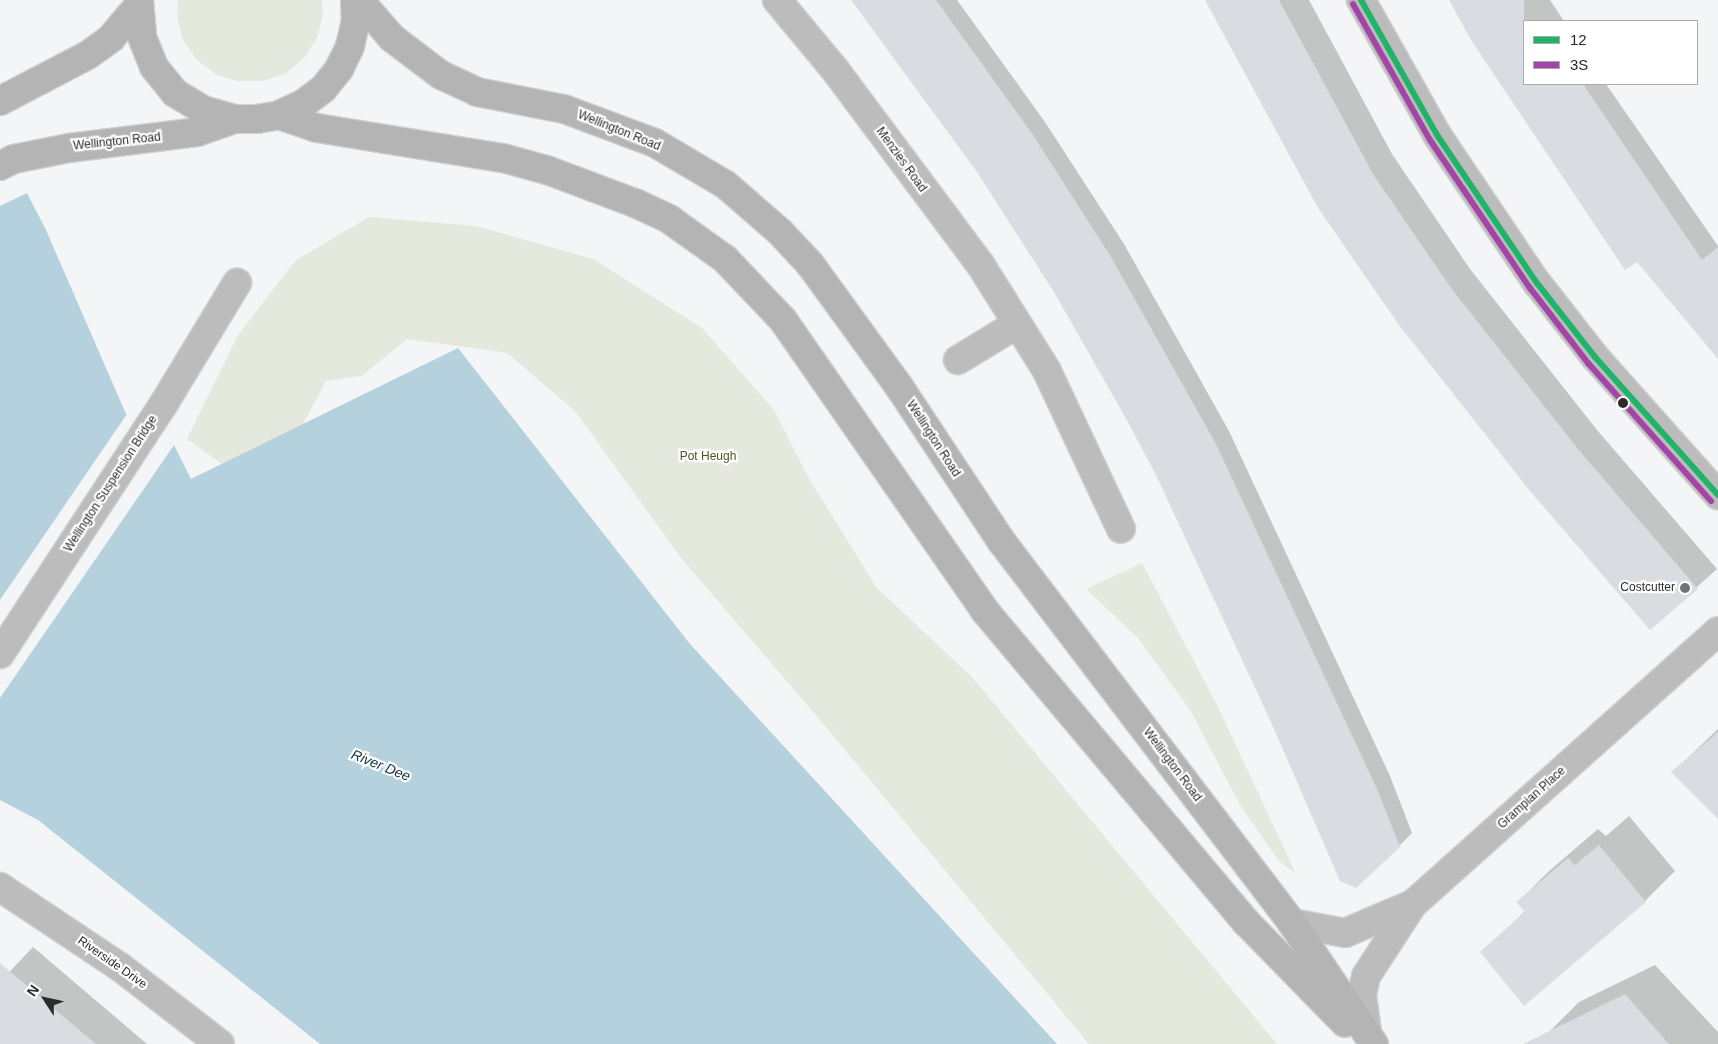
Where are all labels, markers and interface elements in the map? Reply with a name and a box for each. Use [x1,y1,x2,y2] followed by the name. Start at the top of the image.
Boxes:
[1523,20,1698,85] legend
[1570,31,1587,48] text: 12
[1570,56,1588,73] text: 3S
[576,108,662,154] street label: Wellington Road
[873,125,929,195] street label: Menzies Road
[73,130,161,154] street label: Wellington Road
[903,398,963,480] street label: Wellington Road
[1618,398,1628,408] unlabelled marker
[61,413,161,555] street label: Wellington Suspension Bridge
[680,450,736,464] park label: Pot Heugh
[1620,581,1675,595] place label: Costcutter
[1679,582,1691,594] marker: Costcutter
[1140,726,1204,804] street label: Wellington Road
[349,746,413,784] water label: River Dee
[1495,764,1569,832] street label: Grampian Place
[75,934,149,992] street label: Riverside Drive
[20,974,70,1024] north arrow
[23,982,42,999] text: N

